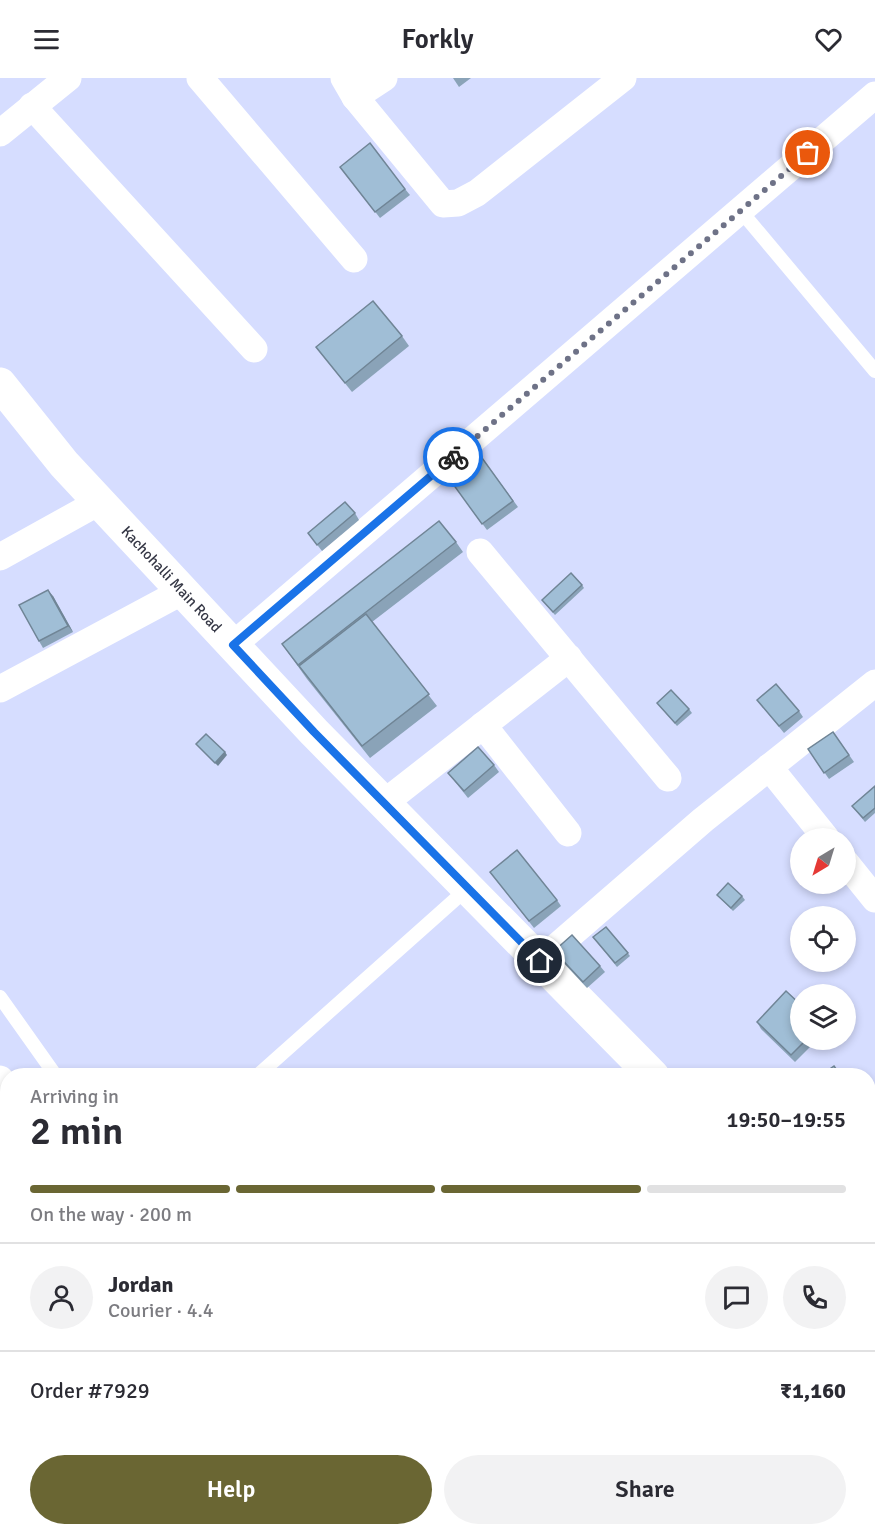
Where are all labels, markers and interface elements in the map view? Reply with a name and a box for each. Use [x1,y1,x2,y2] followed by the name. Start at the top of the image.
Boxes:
[30,23,63,56] icon: menu
[401,23,474,56] text: Forkly
[812,23,845,56] icon: heart
[782,127,833,178] pin
[791,136,824,169] icon: bag
[423,427,483,487] courier
[437,441,470,474] icon: bike
[118,522,225,636] street label: Kachohalli Main Road
[790,828,856,894] north arrow
[790,828,856,1050] map controls
[790,906,856,972] button: locate
[514,935,565,986] pin
[523,944,556,977] icon: home
[790,984,856,1050] button: layers
[30,1084,119,1109] text: Arriving in
[727,1106,846,1133] text: 19:50–19:55
[30,1107,123,1155] text: 2 min
[30,1202,192,1227] text: On the way · 200 m
[30,1266,93,1329] button: person
[705,1266,768,1329] button: chat
[783,1266,846,1329] button: phone
[108,1271,174,1298] text: Jordan
[108,1298,214,1323] text: Courier · 4.4
[30,1377,150,1404] text: Order #7929
[780,1377,846,1404] text: ₹1,160
[30,1455,432,1524] button: Help
[444,1455,846,1524] button: Share

